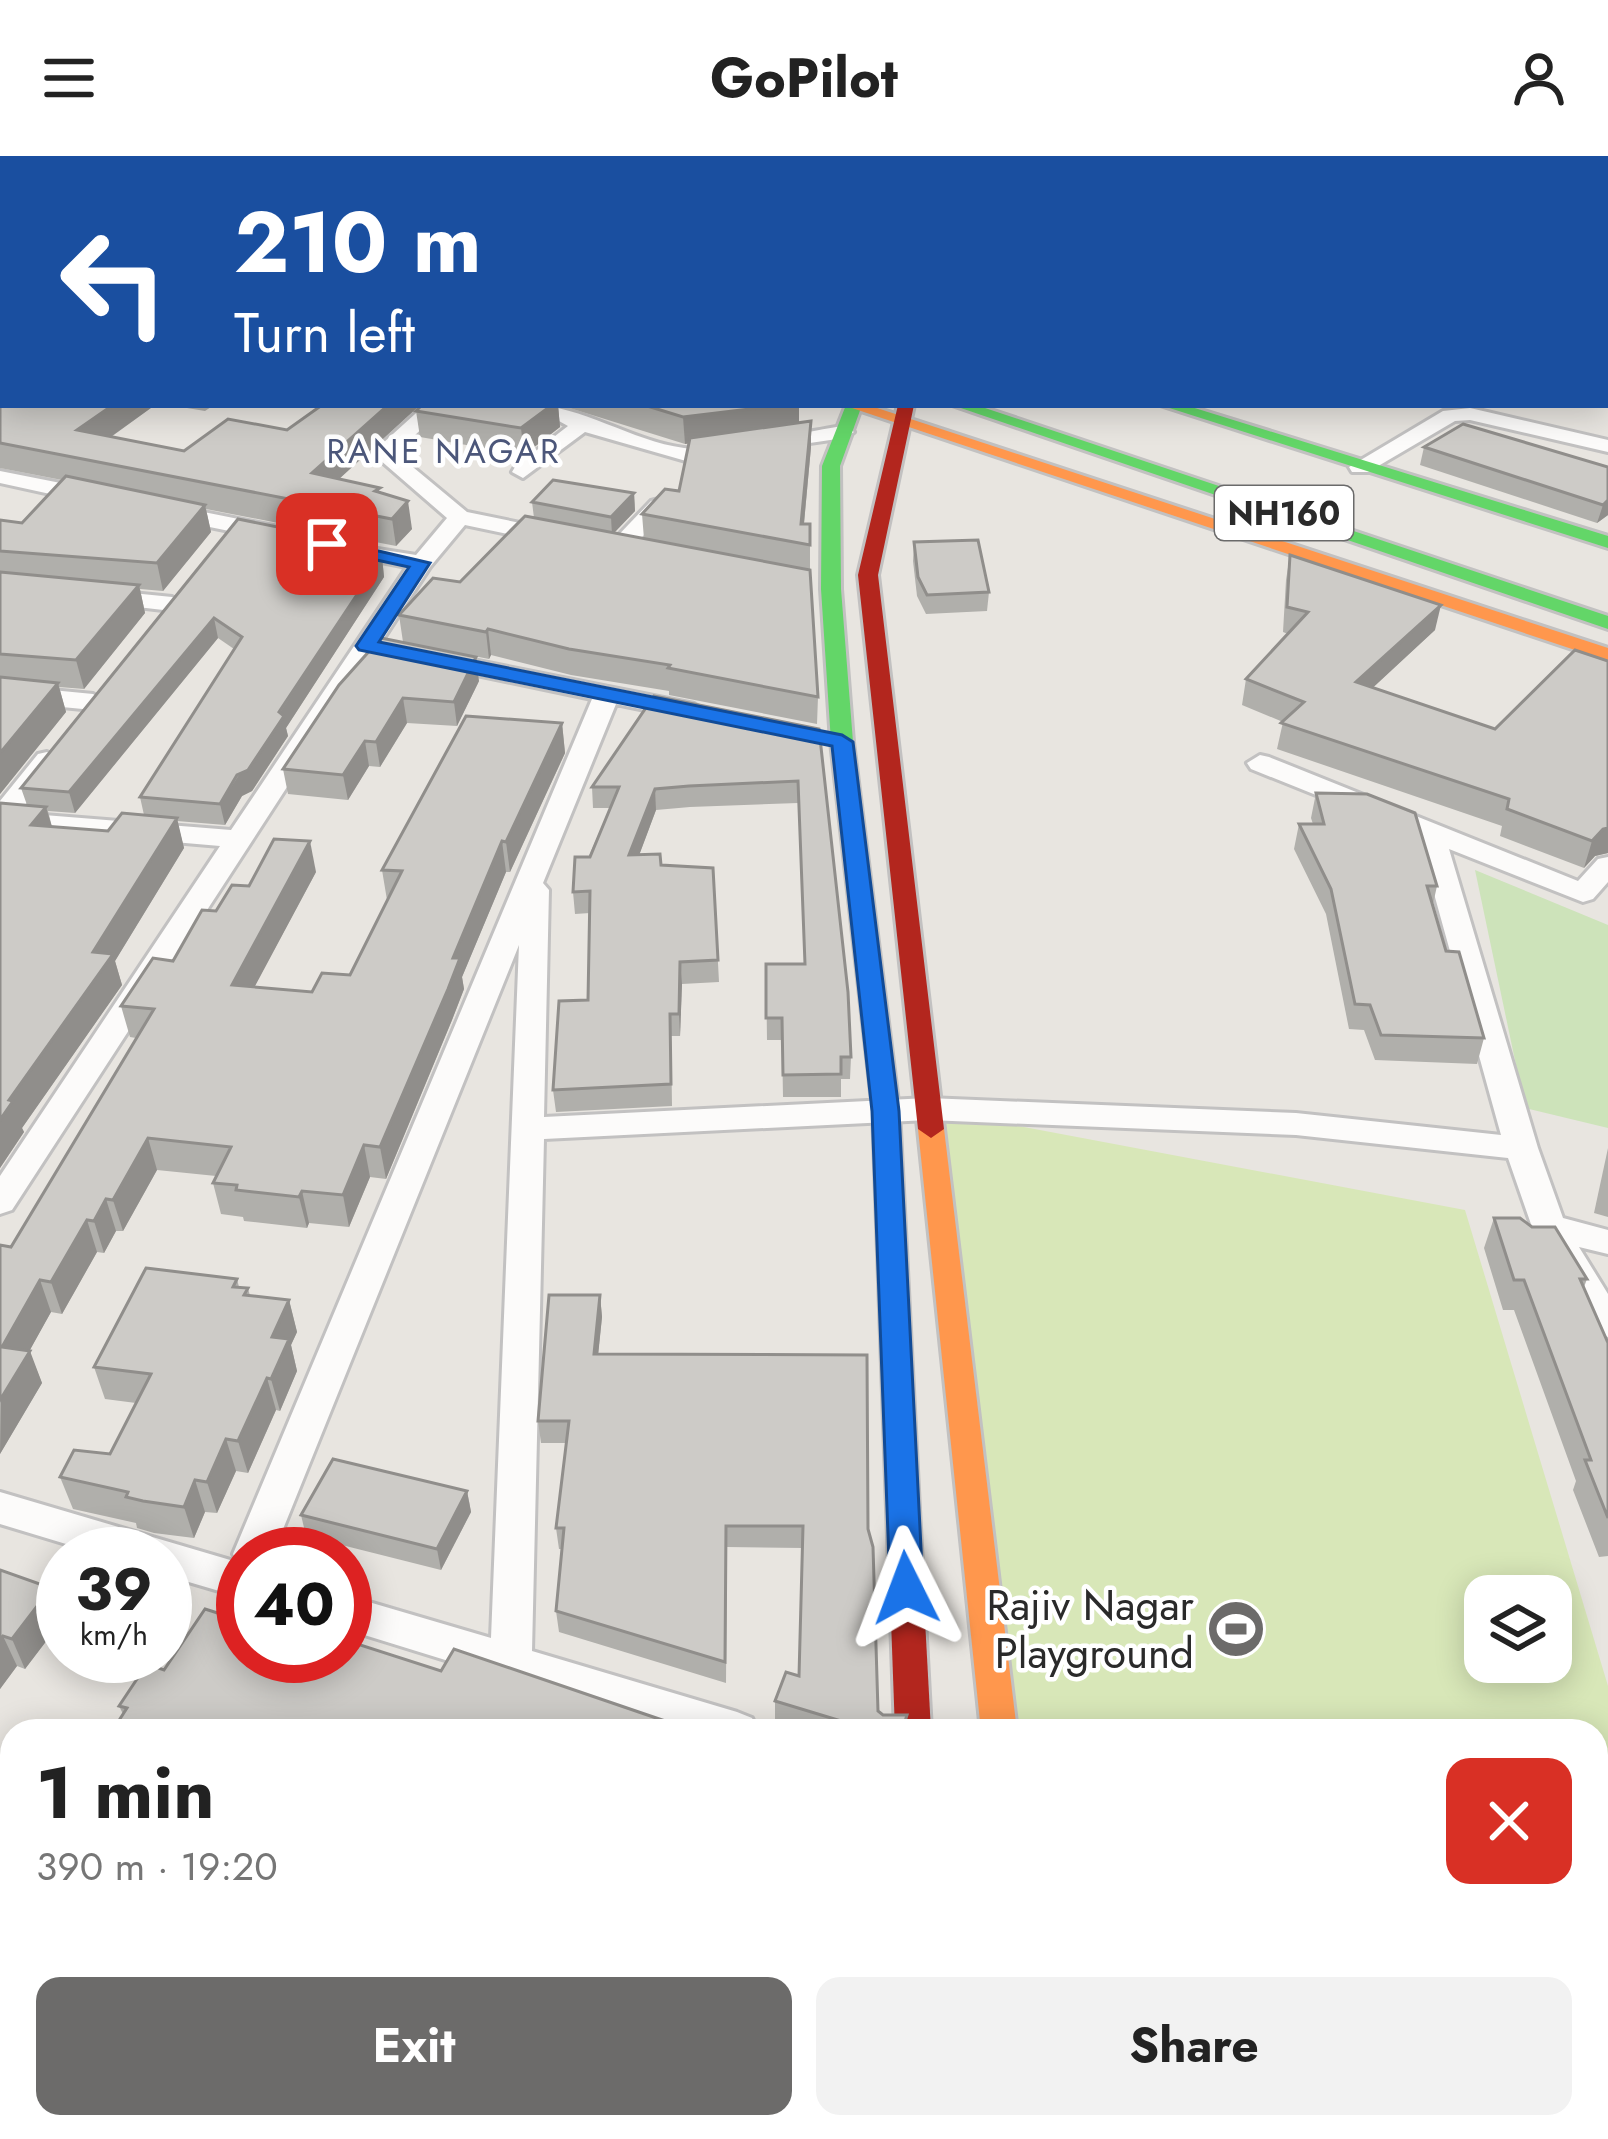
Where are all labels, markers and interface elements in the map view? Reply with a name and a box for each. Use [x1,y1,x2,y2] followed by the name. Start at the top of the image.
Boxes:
[710,39,898,117] text: GoPilot
[36,45,102,111] icon: menu
[1506,45,1572,111] icon: person
[234,182,482,304] text: 210 m
[36,204,192,360] icon: left
[234,294,415,372] text: Turn left
[326,428,562,475] district label: RANE NAGAR
[1215,486,1353,540] road number: NH160
[276,493,378,595] pin
[294,511,360,577] icon: arrive
[843,1525,969,1651] position arrow
[216,1527,372,1683] speed limit sign: 40
[75,1546,153,1633] text: 39
[986,1575,1195,1684] place label: Rajiv Nagar Playground
[1464,1575,1572,1683] map controls
[1464,1575,1572,1683] button: layers
[1205,1598,1267,1660] sports icon: Rajiv Nagar Playground
[80,1613,148,1656] text: km/h
[36,1741,215,1845] text: 1 min
[1446,1758,1572,1884] button: close
[36,1838,278,1895] text: 390 m · 19:20
[36,1977,792,2115] button: Exit
[816,1977,1572,2115] button: Share

